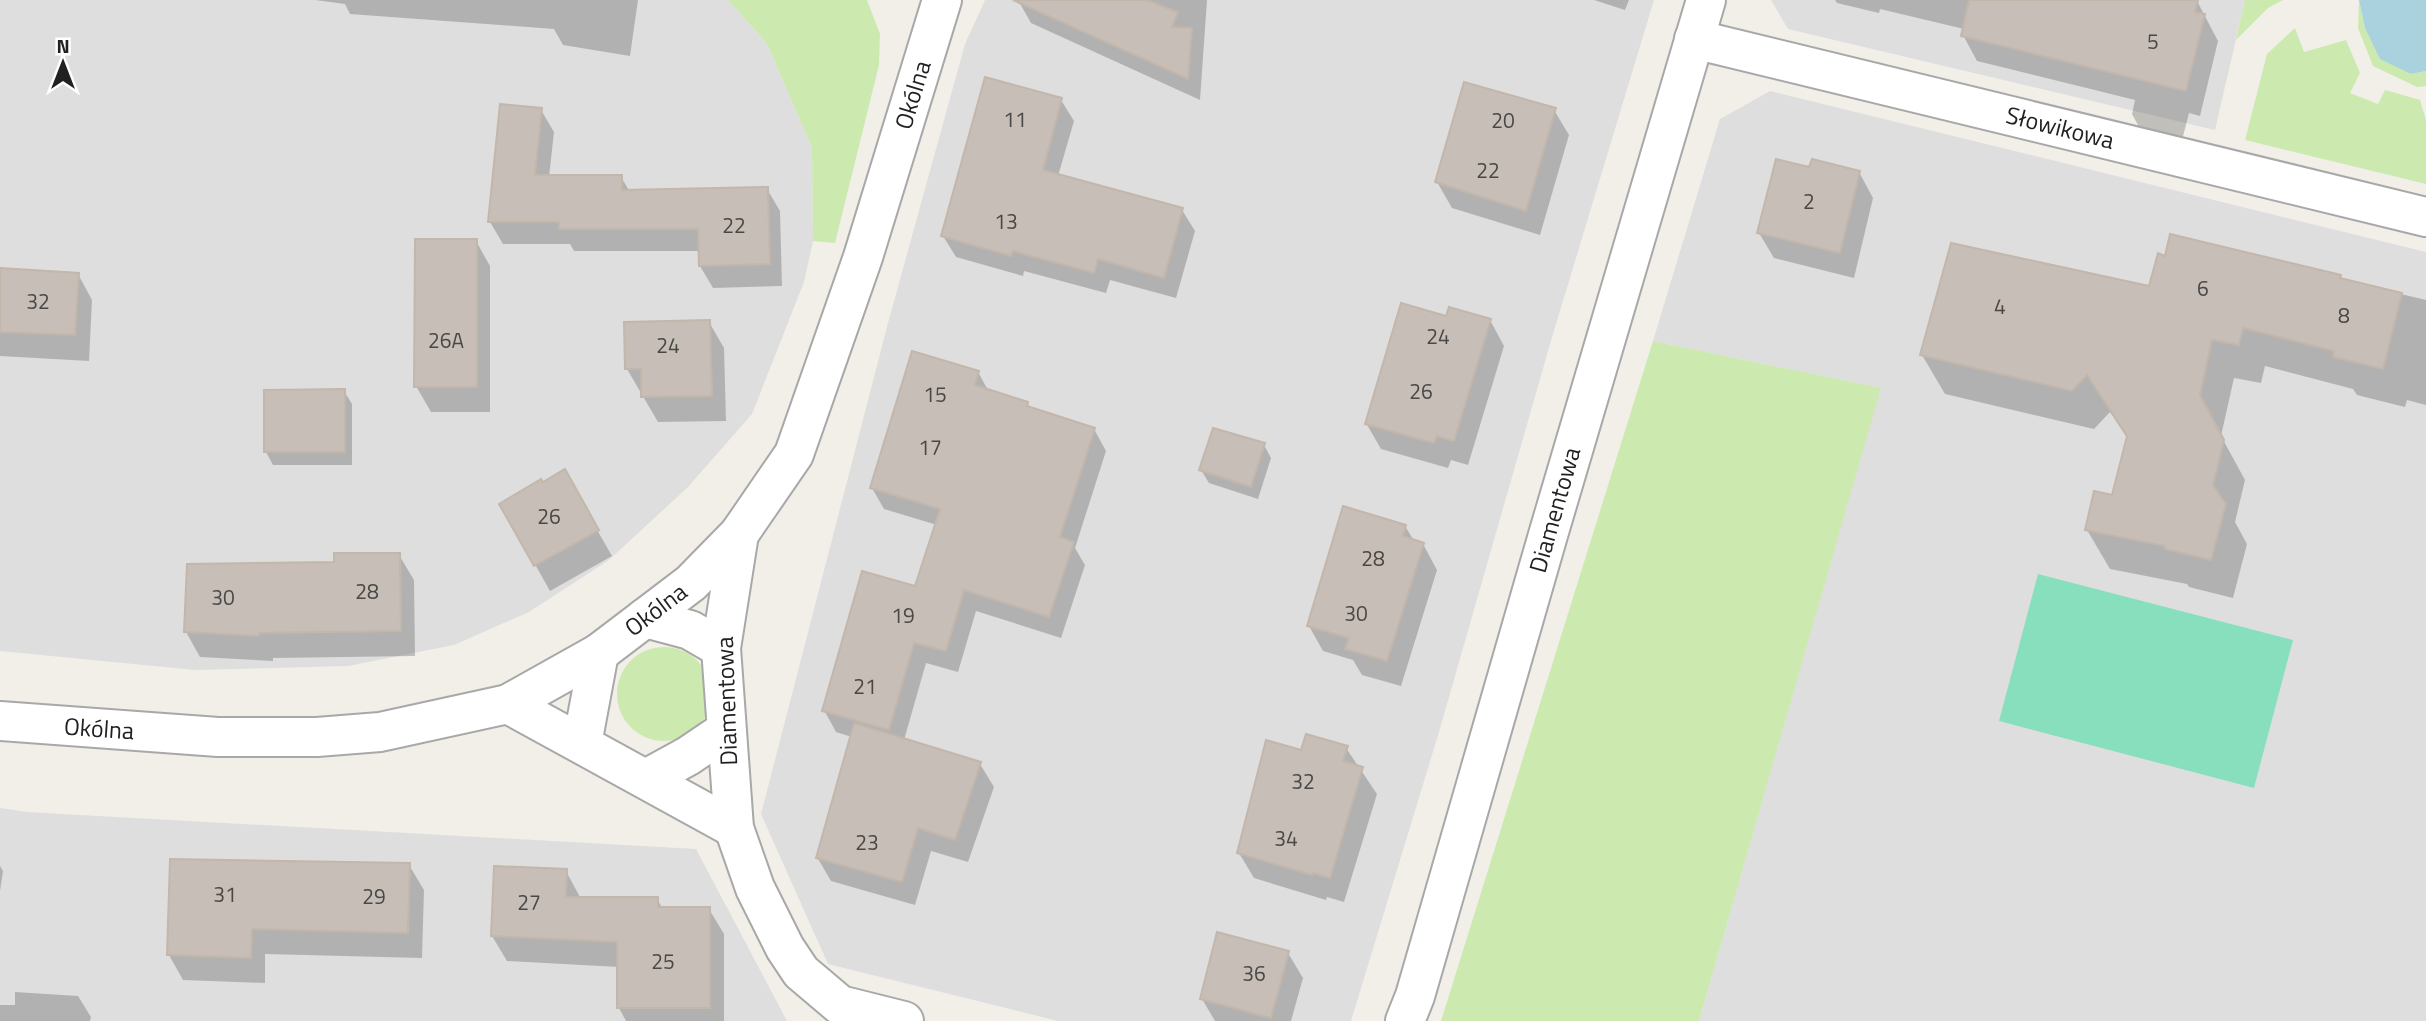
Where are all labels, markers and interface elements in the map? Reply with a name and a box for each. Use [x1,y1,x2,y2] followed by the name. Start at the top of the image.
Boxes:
[2147,25,2159,57] house number: 5
[28,28,98,98] north arrow
[56,31,70,60] text: N
[885,56,940,134] street label: Okólna
[2002,96,2118,158] street label: Słowikowa
[1003,103,1027,135] house number: 11
[1491,104,1515,136] house number: 20
[1476,154,1500,186] house number: 22
[1803,185,1815,217] house number: 2
[994,205,1018,237] house number: 13
[722,209,746,241] house number: 22
[2197,272,2209,304] house number: 6
[26,285,50,317] house number: 32
[1994,290,2006,322] house number: 4
[2338,299,2350,331] house number: 8
[1426,320,1450,352] house number: 24
[428,324,464,356] house number: 26A
[656,329,680,361] house number: 24
[1409,375,1433,407] house number: 26
[923,378,947,410] house number: 15
[918,431,942,463] house number: 17
[1519,443,1589,577] street label: Diamentowa
[537,500,561,532] house number: 26
[1361,542,1385,574] house number: 28
[617,574,694,645] street label: Okólna
[355,575,379,607] house number: 28
[211,581,235,613] house number: 30
[1344,597,1368,629] house number: 30
[891,599,915,631] house number: 19
[706,636,746,766] street label: Diamentowa
[853,670,877,702] house number: 21
[63,708,135,748] street label: Okólna
[1291,765,1315,797] house number: 32
[1274,822,1298,854] house number: 34
[855,826,879,858] house number: 23
[213,878,237,910] house number: 31
[362,880,386,912] house number: 29
[517,886,541,918] house number: 27
[651,945,675,977] house number: 25
[1242,957,1266,989] house number: 36

